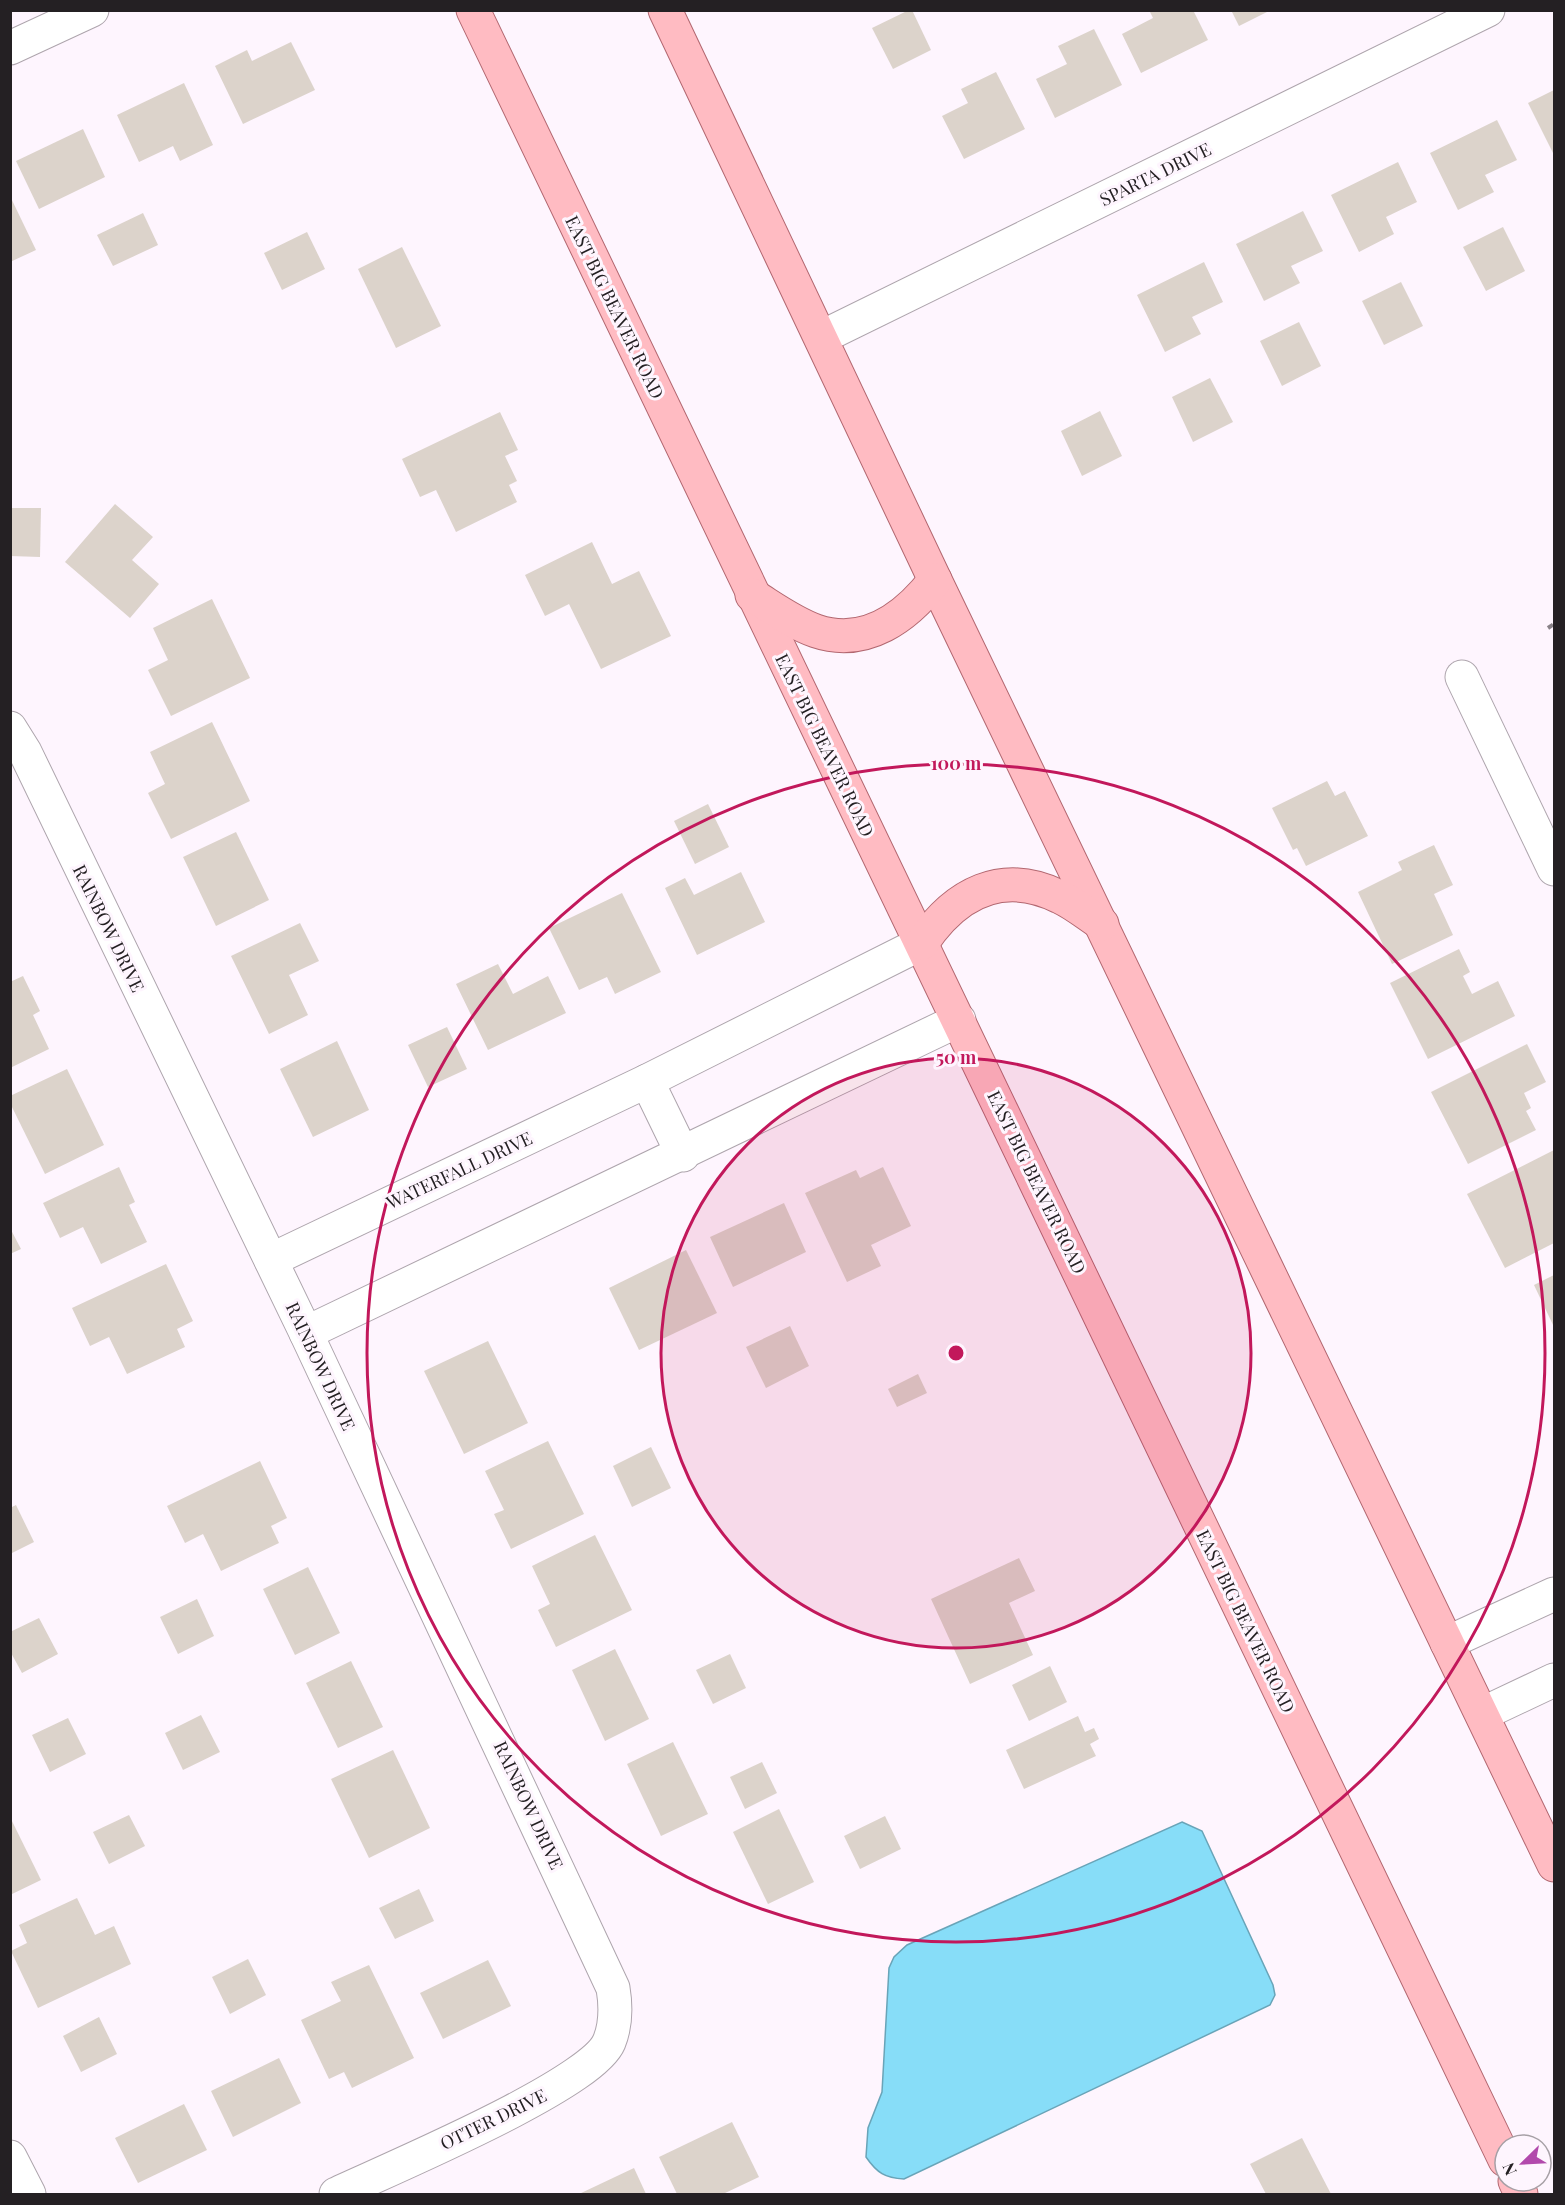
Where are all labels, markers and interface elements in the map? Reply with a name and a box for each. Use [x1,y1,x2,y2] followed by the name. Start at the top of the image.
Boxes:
[1095,137,1215,211] street label: SPARTA DRIVE
[560,211,670,403] street label: EAST BIG BEAVER ROAD
[770,649,880,841] street label: EAST BIG BEAVER ROAD
[931,751,982,775] text: 100 m
[68,860,150,996] street label: RAINBOW DRIVE
[936,1045,977,1069] text: 50 m
[982,1086,1092,1278] street label: EAST BIG BEAVER ROAD
[381,1126,536,1215] street label: WATERFALL DRIVE
[281,1298,361,1434] street label: RAINBOW DRIVE
[946,1343,966,1363] centre of rings
[1191,1525,1301,1717] street label: EAST BIG BEAVER ROAD
[489,1737,569,1873] street label: RAINBOW DRIVE
[436,2083,550,2155] street label: OTTER DRIVE
[1493,2133,1553,2193] north arrow
[1497,2159,1521,2179] text: N

